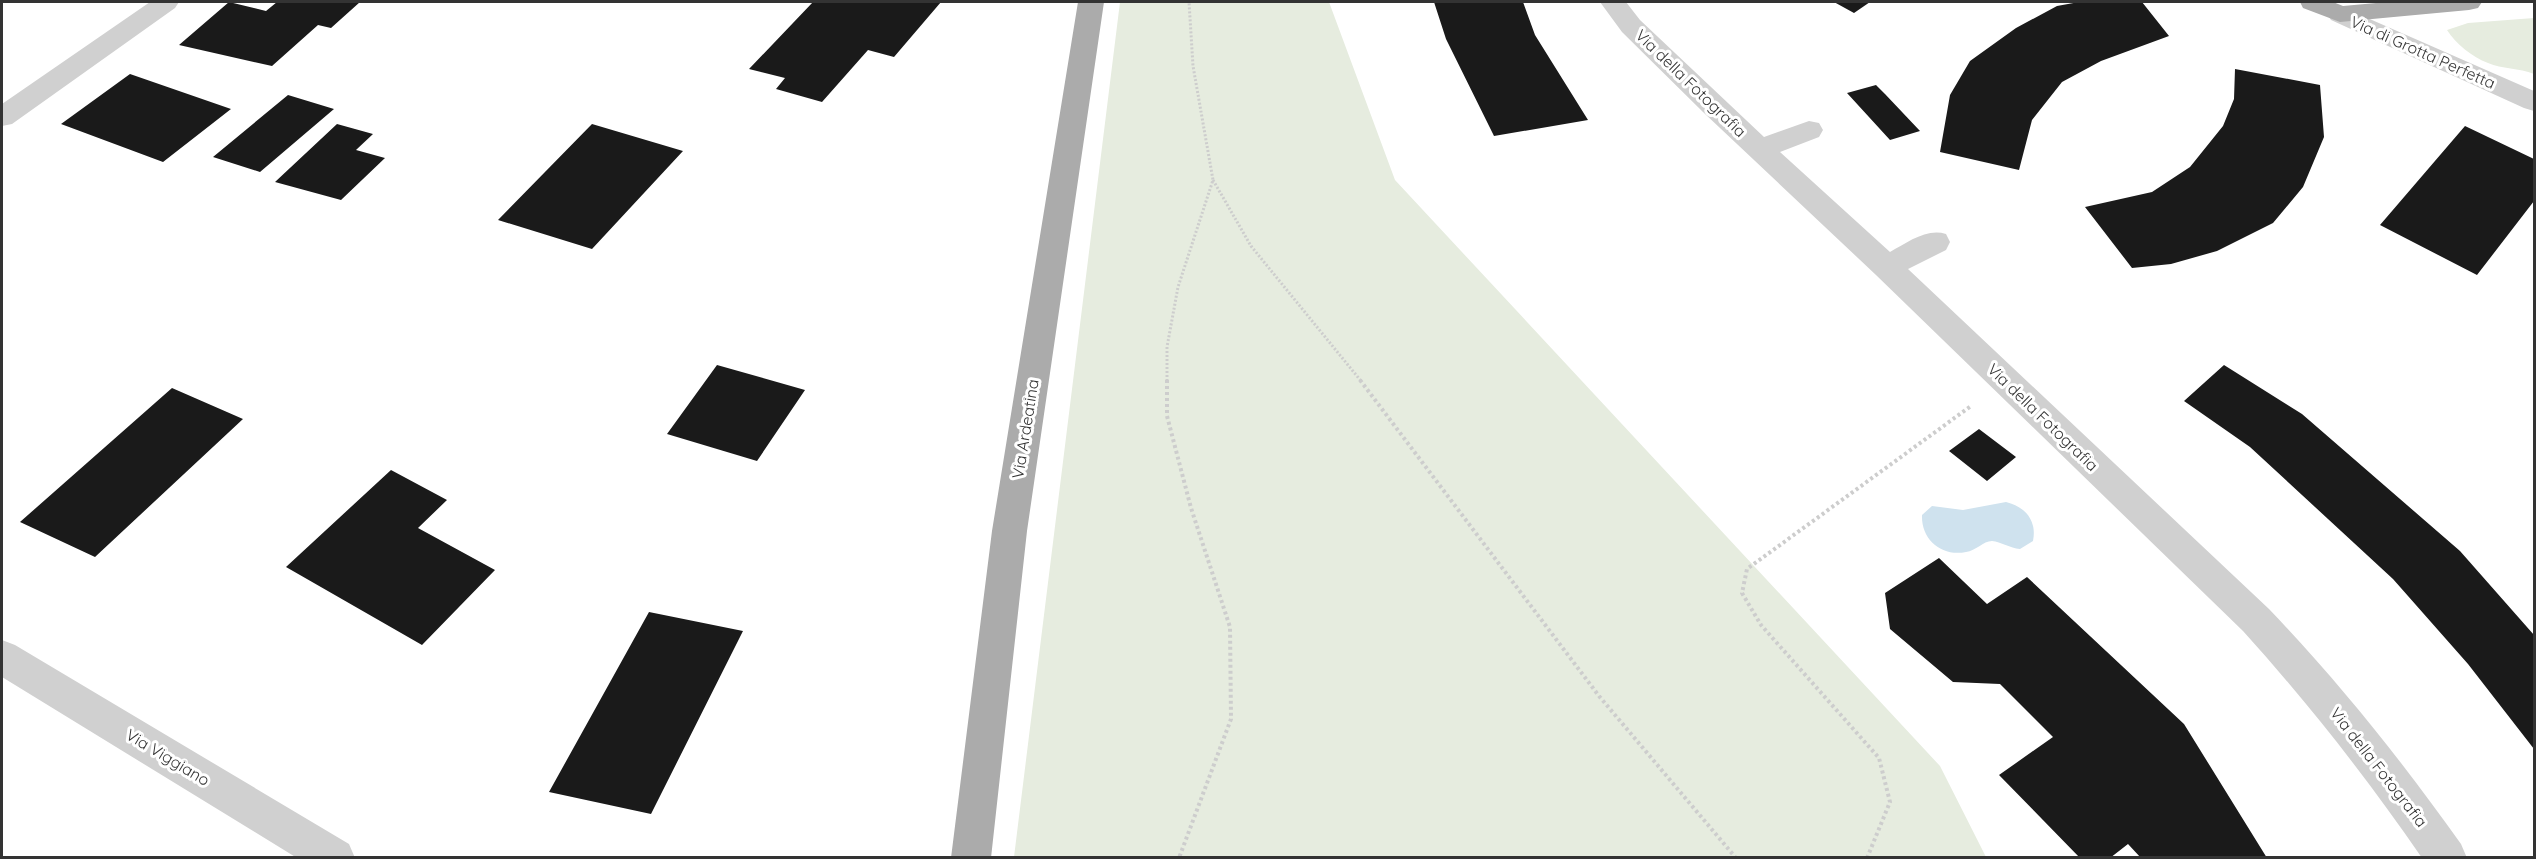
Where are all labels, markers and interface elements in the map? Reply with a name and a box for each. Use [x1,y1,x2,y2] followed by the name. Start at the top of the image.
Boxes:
[2347,11,2499,93] street label: Via di Grotta Perfetta
[1631,25,1751,141] street label: Via della Fotografia
[1983,359,2103,475] street label: Via della Fotografia
[1007,378,1043,480] street label: Via Ardeatina
[2326,703,2432,831] street label: Via della Fotografia
[122,724,214,790] street label: Via Viggiano

